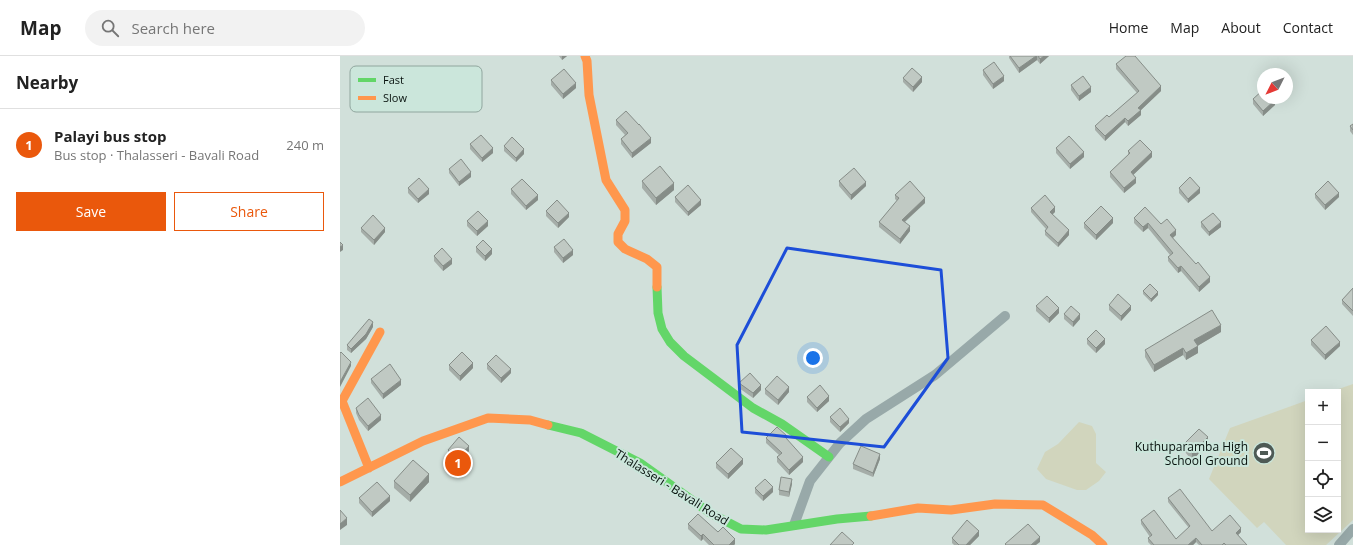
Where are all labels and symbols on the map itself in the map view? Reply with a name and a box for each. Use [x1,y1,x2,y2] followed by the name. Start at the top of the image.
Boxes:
[350,66,482,112] legend
[1257,68,1293,104] north arrow
[383,72,404,87] text: Fast
[383,90,407,105] text: Slow
[803,348,823,368] your location
[1135,438,1248,469] place label: Kuthuparamba High School Ground
[1251,440,1277,466] sports icon: Kuthuparamba High School Ground
[612,445,732,529] street label: Thalasseri - Bavali Road
[445,448,471,478] pin: 1

